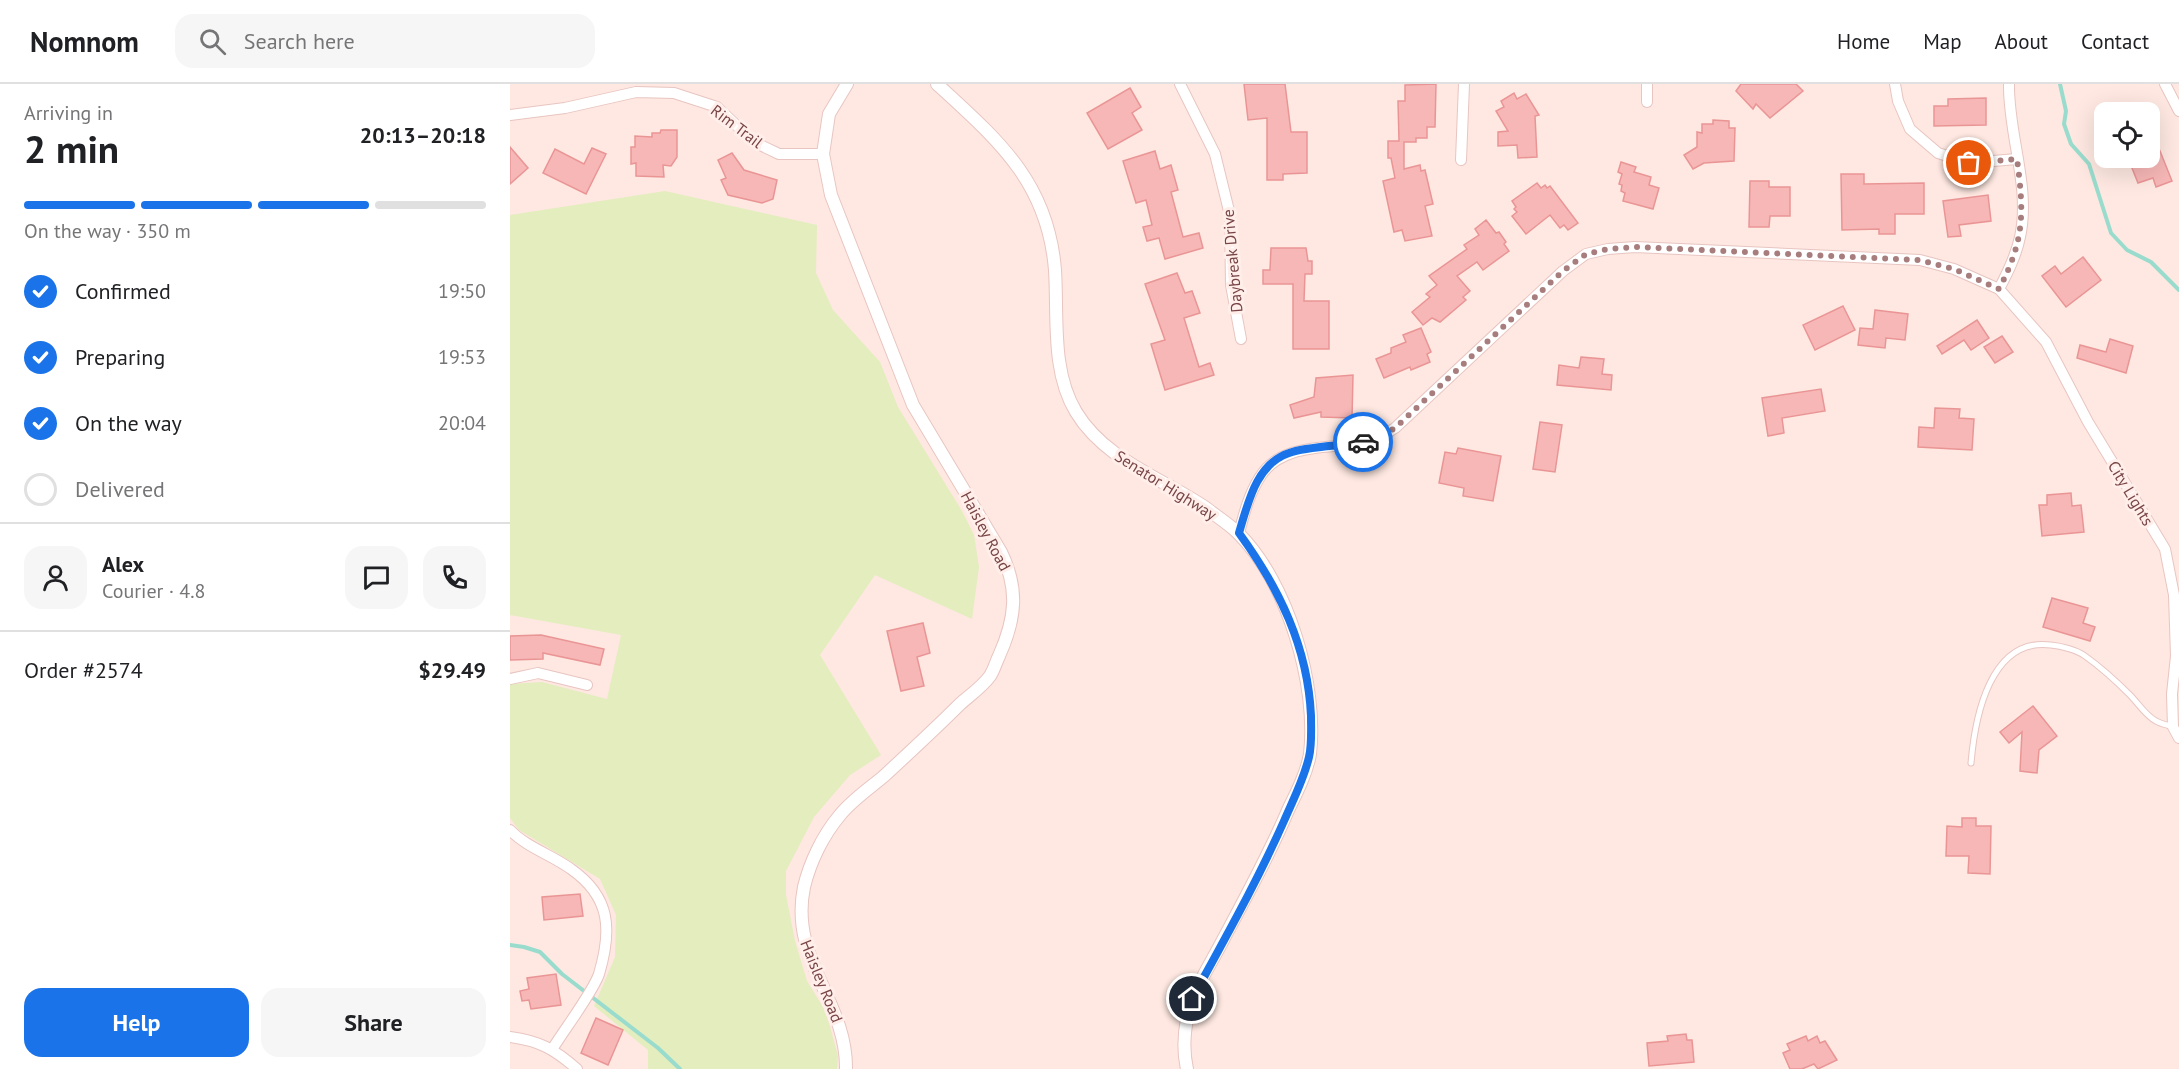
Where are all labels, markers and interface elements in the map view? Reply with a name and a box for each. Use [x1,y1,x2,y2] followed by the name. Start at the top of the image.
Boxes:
[175,14,595,68] search box
[30,23,139,60] text: Nomnom
[196,25,229,58] icon: search
[244,27,355,55] text: Search here
[1837,28,1890,55] text: Home
[1923,28,1962,55] text: Map
[1995,28,2048,55] text: About
[2081,28,2149,55] text: Contact
[24,100,113,126] text: Arriving in
[707,100,767,152] street label: Rim Trail
[2094,102,2160,168] map controls
[2094,102,2160,168] button: locate
[360,121,486,149] text: 20:13–20:18
[24,123,119,174] text: 2 min
[1943,137,1994,188] pin
[1952,146,1985,179] icon: bag
[1218,209,1246,313] street label: Daybreak Drive
[24,218,191,244] text: On the way · 350 m
[24,275,57,308] icon: check
[75,277,171,305] text: Confirmed
[438,278,486,304] text: 19:50
[24,341,57,374] icon: check
[75,343,165,371] text: Preparing
[438,344,486,370] text: 19:53
[24,407,57,440] icon: check
[75,409,182,437] text: On the way
[438,410,486,436] text: 20:04
[1333,412,1393,472] courier
[1347,426,1380,459] icon: car
[1111,446,1221,525] street label: Senator Highway
[2104,457,2158,529] street label: City Lights
[75,475,165,503] text: Delivered
[957,488,1015,574] street label: Haisley Road
[24,546,87,609] button: person
[345,546,408,609] button: chat
[423,546,486,609] button: phone
[102,550,144,578] text: Alex
[102,578,205,604] text: Courier · 4.8
[24,656,143,684] text: Order #2574
[418,656,486,684] text: $29.49
[796,937,848,1025] street label: Haisley Road
[1166,973,1217,1024] pin
[1175,982,1208,1015] icon: home
[24,988,249,1057] button: Help
[261,988,486,1057] button: Share

